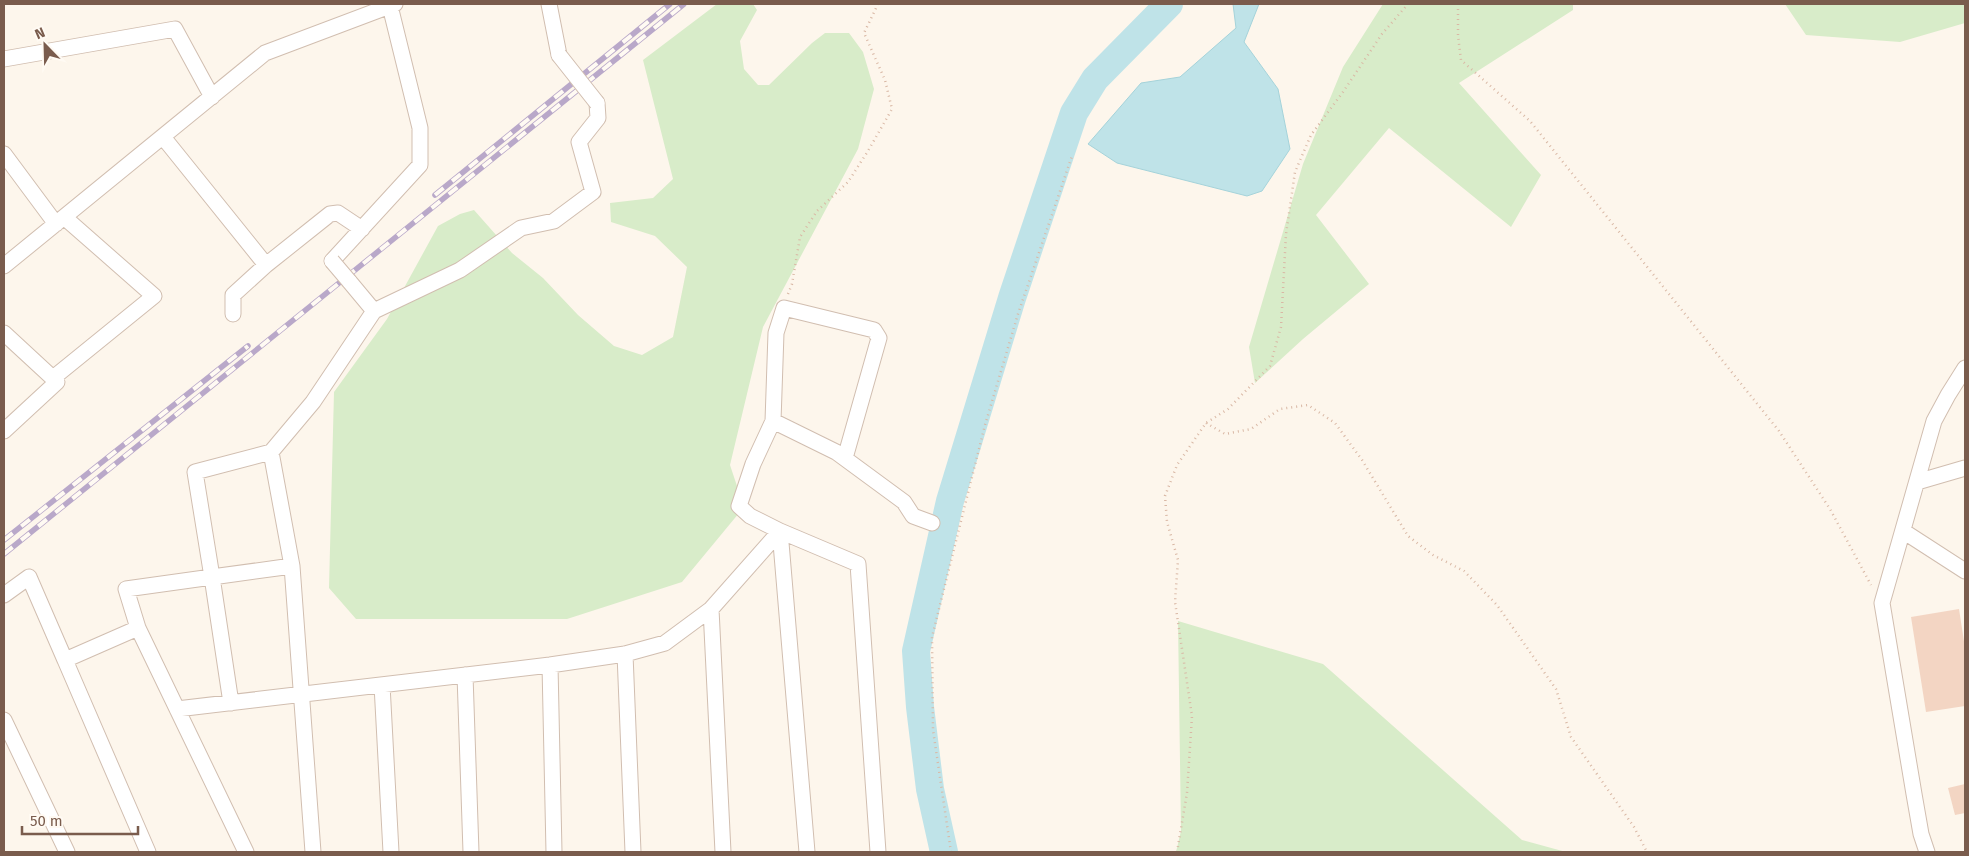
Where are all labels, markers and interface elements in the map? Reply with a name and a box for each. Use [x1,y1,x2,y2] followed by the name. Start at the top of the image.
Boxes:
[20,20,70,70] north arrow
[33,24,48,43] text: N
[22,804,139,836] scale bar
[30,812,63,830] text: 50 m

